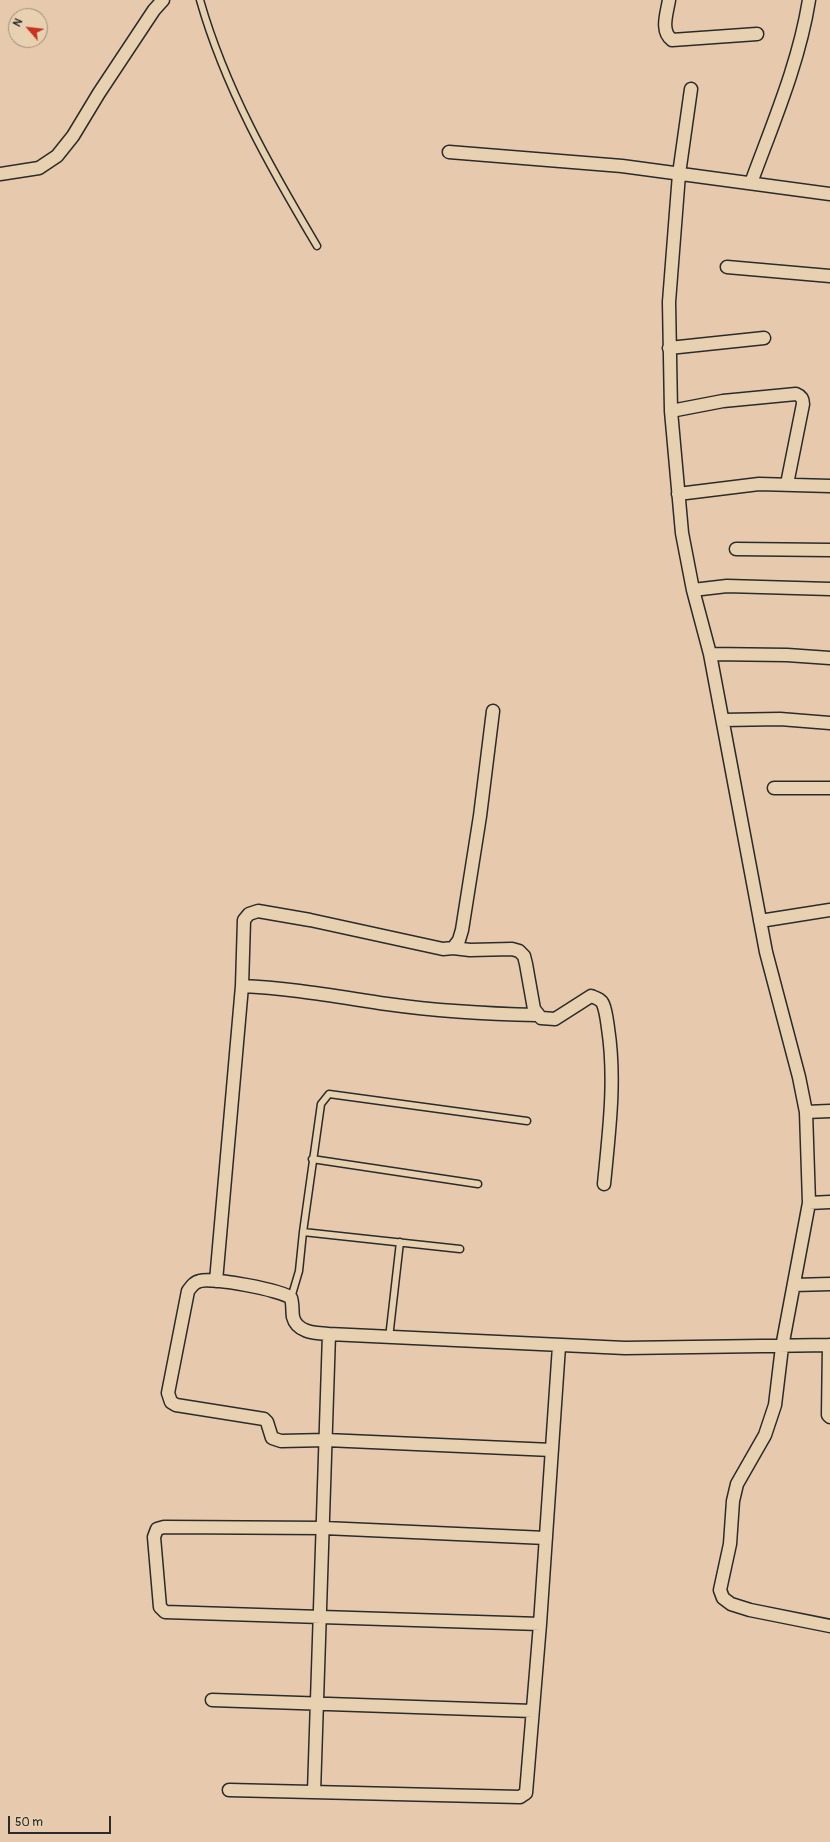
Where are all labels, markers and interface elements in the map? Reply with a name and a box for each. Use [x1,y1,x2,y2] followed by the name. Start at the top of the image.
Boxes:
[8,8,48,48] north arrow
[10,16,25,29] text: N
[10,1808,113,1834] scale bar
[15,1815,43,1830] text: 50 m

